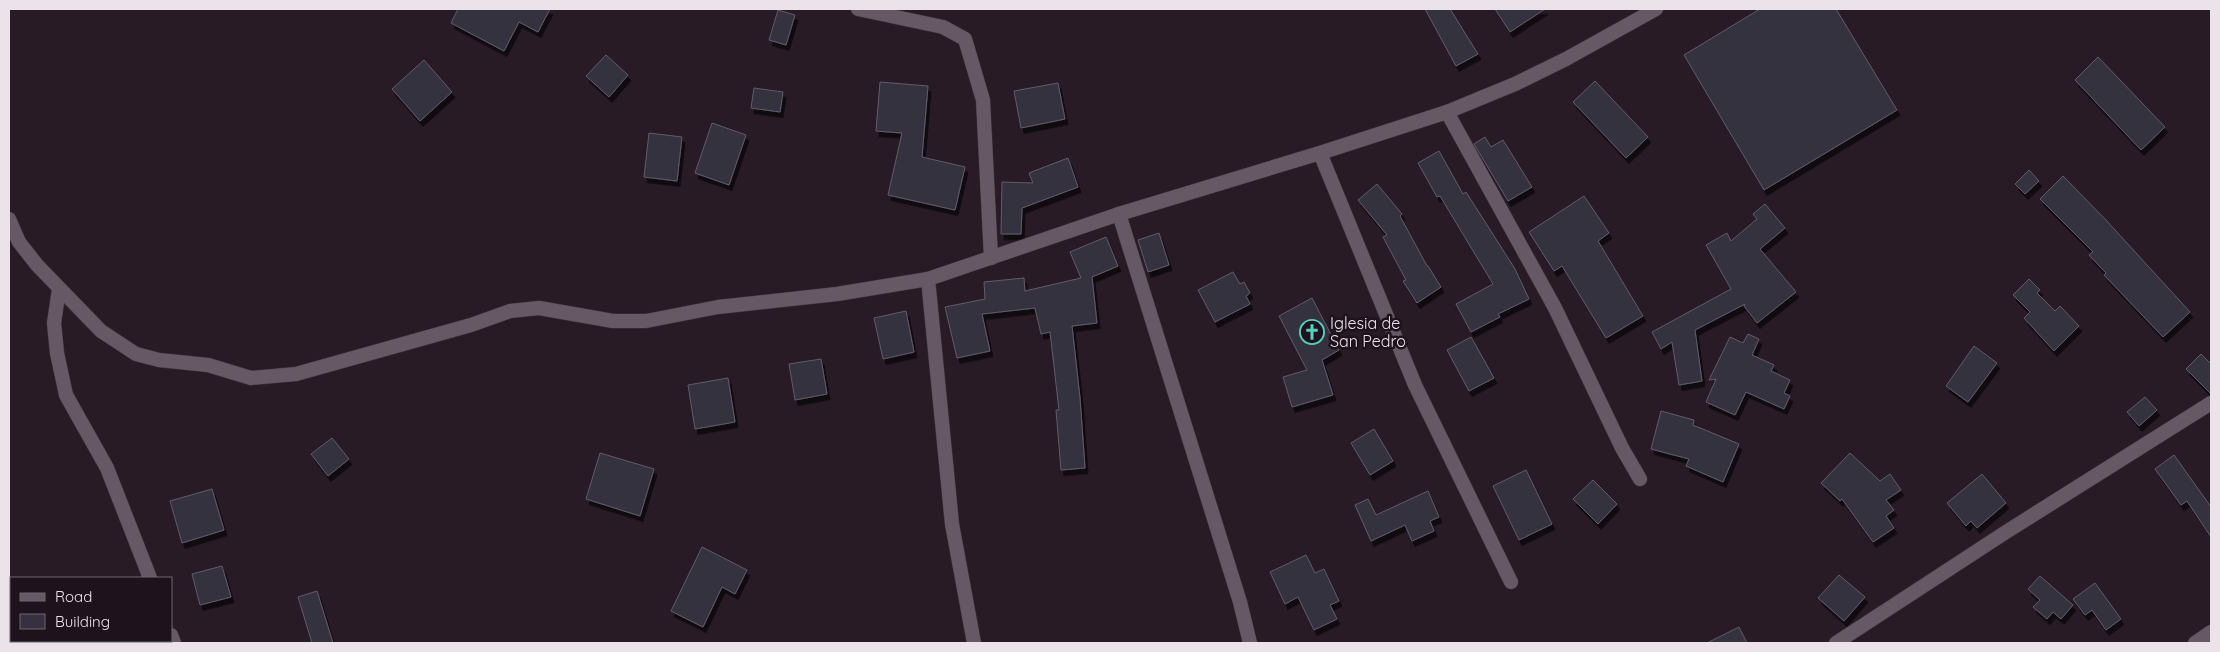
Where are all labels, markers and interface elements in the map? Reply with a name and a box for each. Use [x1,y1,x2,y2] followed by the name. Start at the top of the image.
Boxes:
[1330,313,1406,351] place label: Iglesia de San Pedro
[1299,319,1325,345] church icon: Iglesia de San Pedro
[10,577,172,642] legend
[55,587,92,606] text: Road
[55,612,110,631] text: Building

